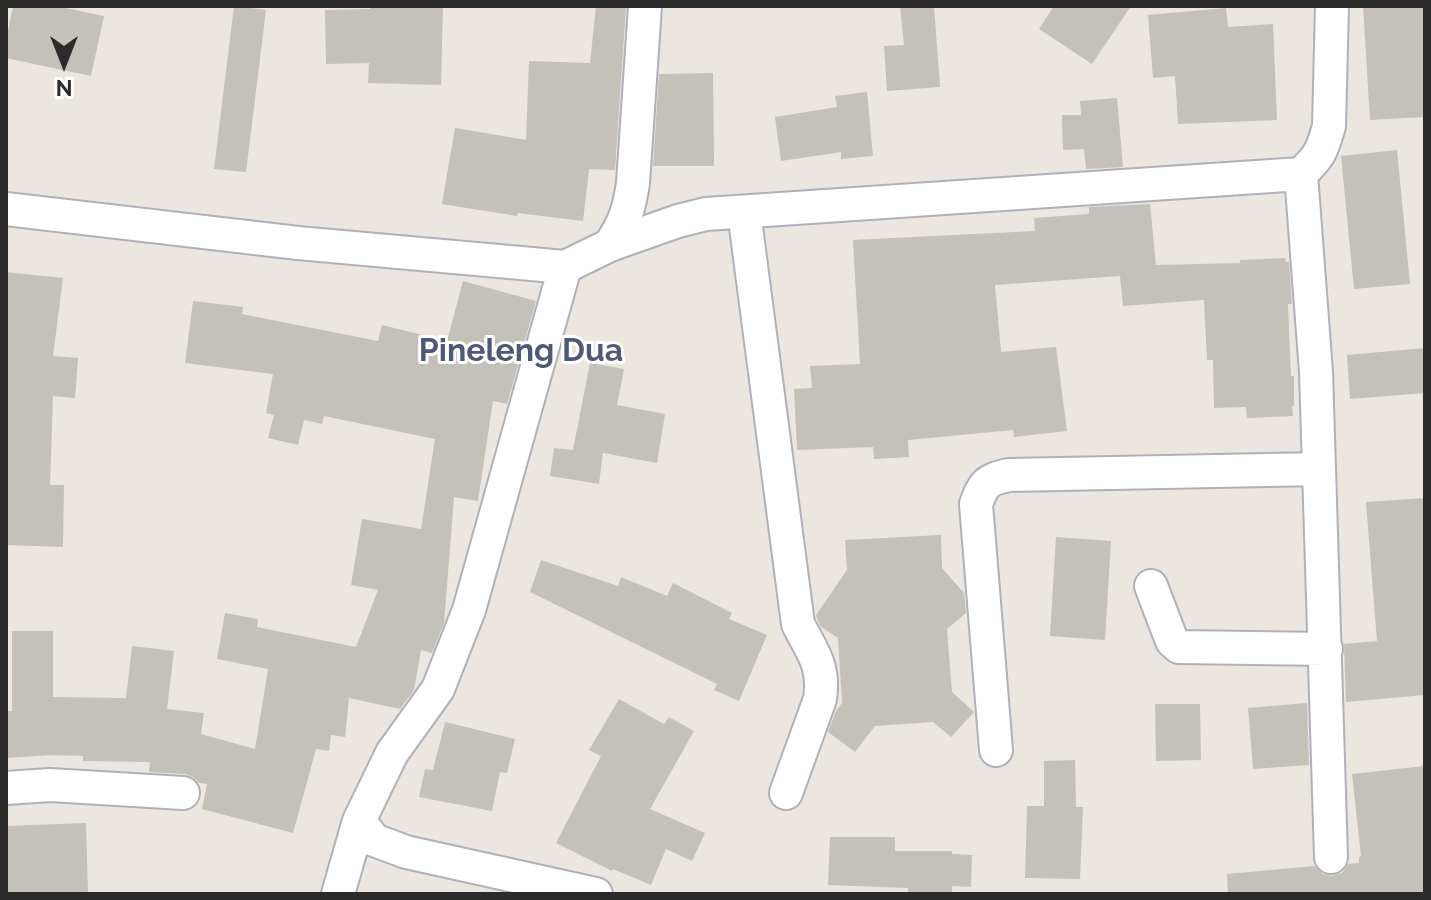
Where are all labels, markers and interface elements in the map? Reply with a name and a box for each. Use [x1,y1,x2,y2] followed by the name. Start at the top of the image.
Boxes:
[24,24,104,104] north arrow
[56,75,72,101] text: N
[419,332,623,370] district label: Pineleng Dua

